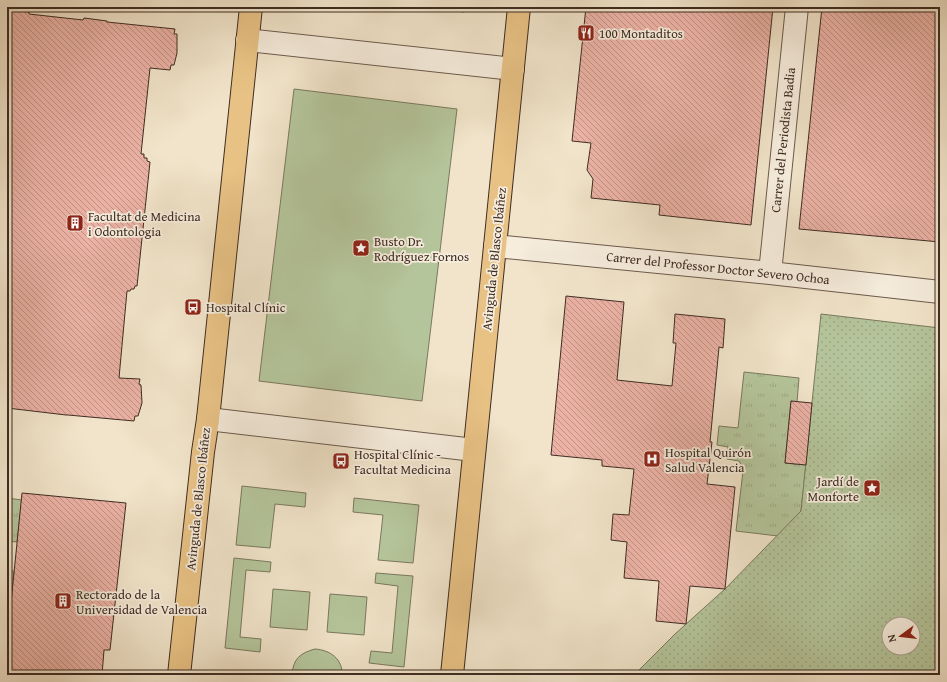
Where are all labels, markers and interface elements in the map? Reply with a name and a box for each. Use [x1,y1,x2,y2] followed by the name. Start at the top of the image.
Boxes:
[576,23,596,43] restaurant icon: 100 Montaditos
[599,24,683,43] place label: 100 Montaditos
[766,66,800,214] street label: Carrer del Periodista Badia
[477,186,511,331] street label: Avinguda de Blasco Ibáñez
[88,207,202,241] place label: Facultat de Medicina i Odontologia
[65,213,85,233] building icon: Facultat de Medicina i Odontologia
[374,232,469,266] place label: Busto Dr. Rodríguez Fornos
[351,238,371,258] place icon: Busto Dr. Rodríguez Fornos
[605,247,831,289] street label: Carrer del Professor Doctor Severo Ochoa
[183,297,203,317] bus stop icon: Hospital Clínic
[206,298,286,317] place label: Hospital Clínic
[181,426,215,571] street label: Avinguda de Blasco Ibáñez
[665,443,752,477] place label: Hospital Quirón Salud Valencia
[354,445,452,479] place label: Hospital Clínic - Facultat Medicina
[642,449,662,469] hospital icon: Hospital Quirón Salud Valencia
[331,451,351,471] bus stop icon: Hospital Clínic - Facultat Medicina
[808,472,859,506] place label: Jardí de Monforte
[862,478,882,498] place icon: Jardí de Monforte
[76,585,208,619] place label: Rectorado de la Universidad de Valencia
[53,591,73,611] building icon: Rectorado de la Universidad de Valencia
[881,616,921,656] north arrow
[882,632,900,644] text: N

